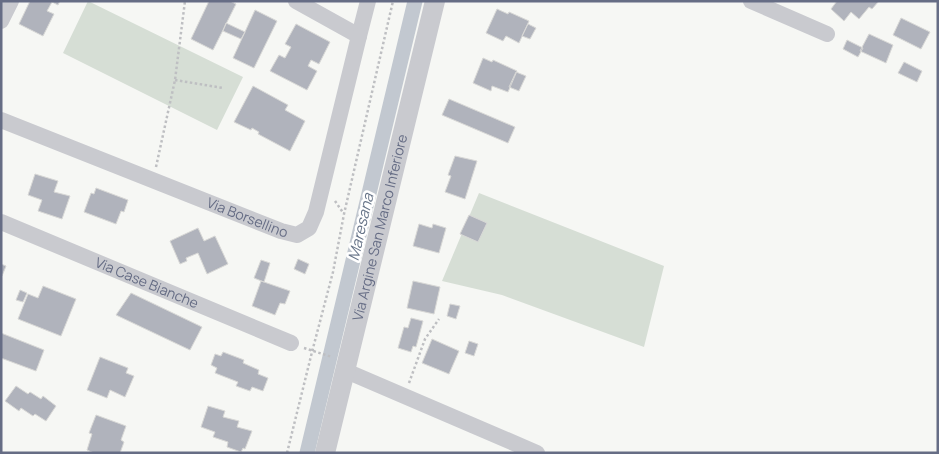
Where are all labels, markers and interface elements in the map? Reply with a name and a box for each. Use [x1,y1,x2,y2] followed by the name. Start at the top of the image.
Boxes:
[348,132,411,323] street label: Via Argine San Marco Inferiore
[343,191,379,263] water label: Maresana
[204,193,290,241] street label: Via Borsellino
[92,252,202,312] street label: Via Case Bianche

